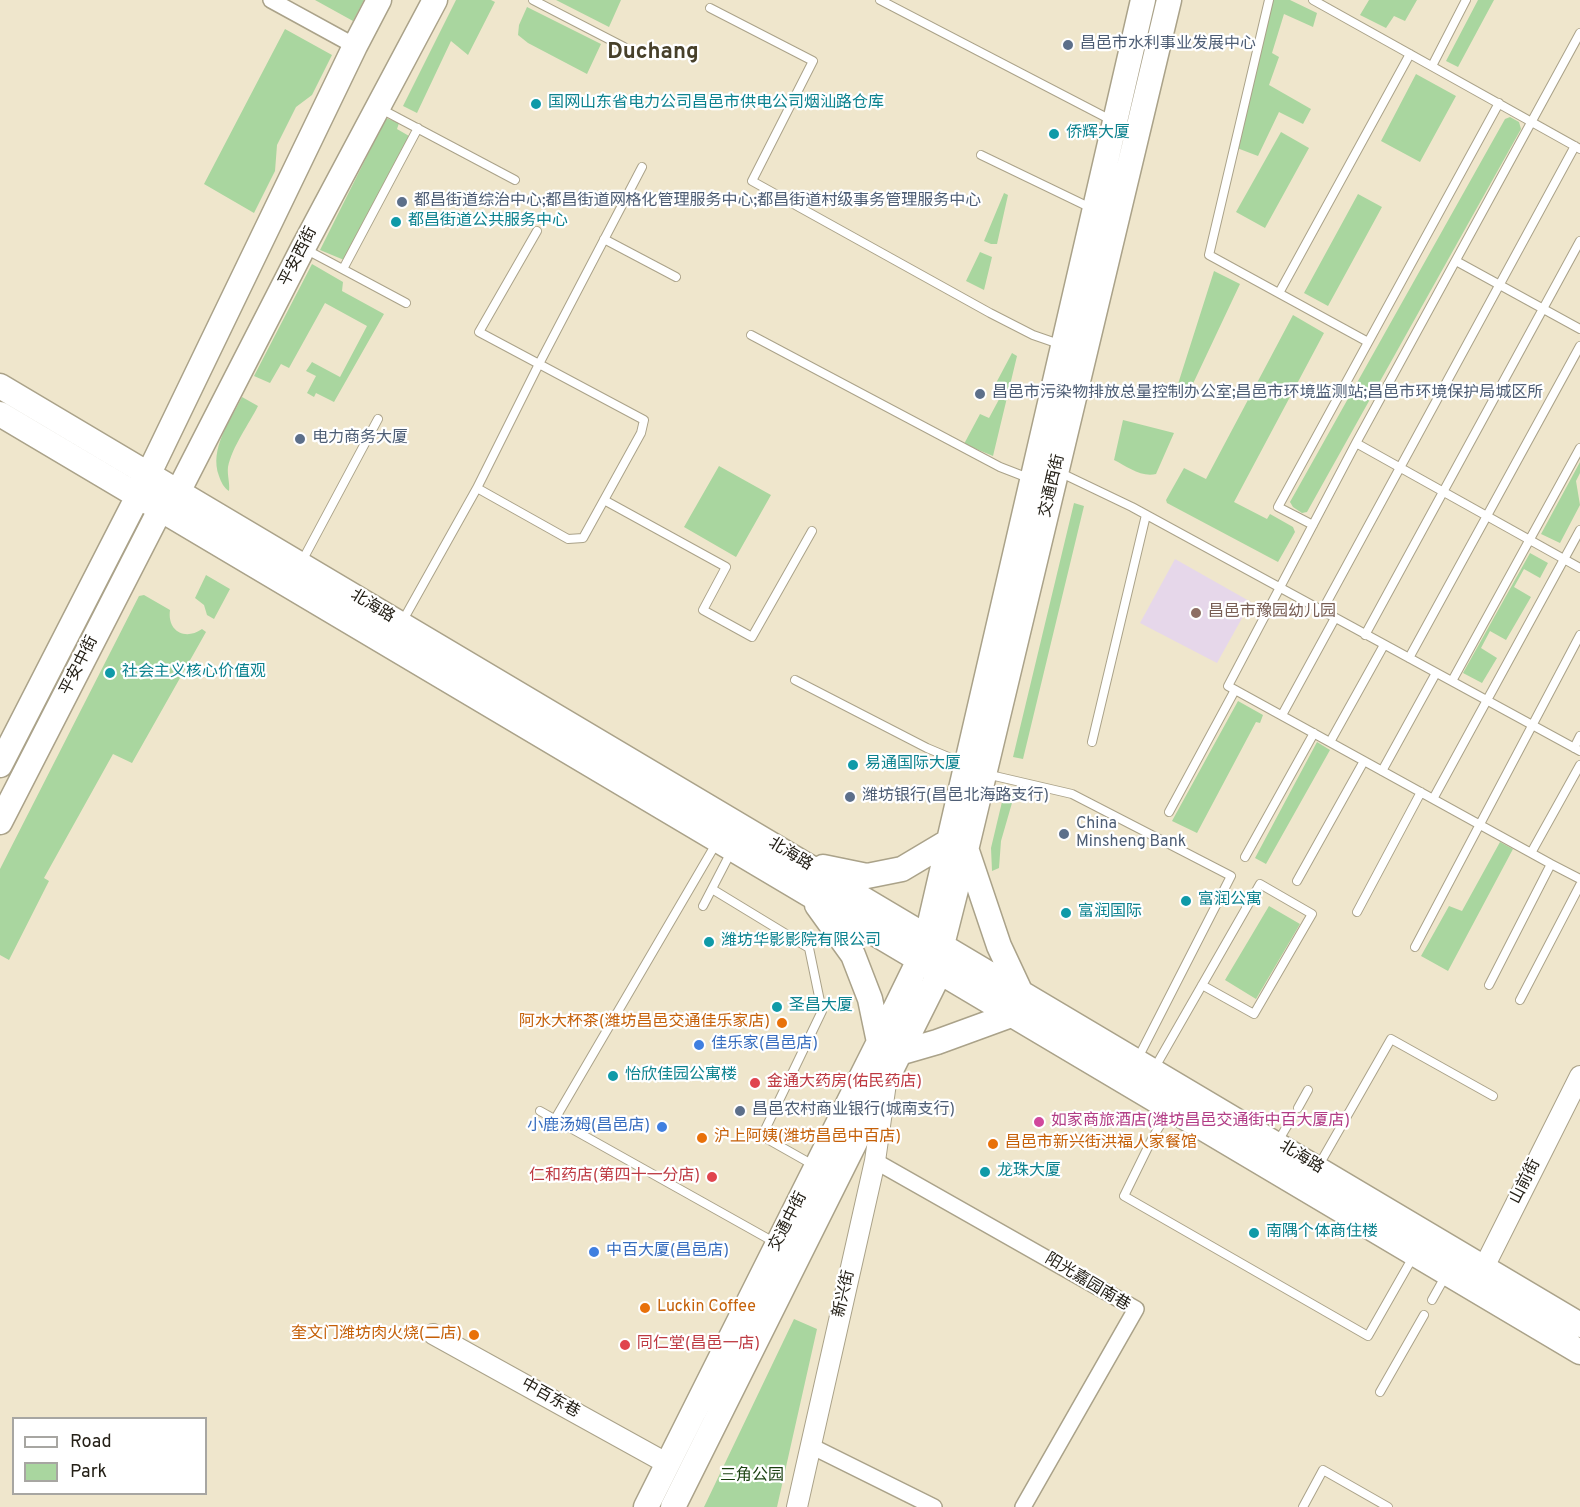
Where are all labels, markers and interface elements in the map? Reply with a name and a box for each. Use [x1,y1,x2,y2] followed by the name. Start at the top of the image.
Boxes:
[1080,35,1256,55] place label: 昌邑市水利事业发展中心
[1061,38,1075,52] marker: 昌邑市水利事业发展中心
[607,41,699,67] district label: Duchang
[548,94,884,114] place label: 国网山东省电力公司昌邑市供电公司烟汕路仓库
[529,97,543,111] marker: 国网山东省电力公司昌邑市供电公司烟汕路仓库
[1066,124,1130,144] place label: 侨辉大厦
[1047,127,1061,141] marker: 侨辉大厦
[414,192,981,212] place label: 都昌街道综治中心;都昌街道网格化管理服务中心;都昌街道村级事务管理服务中心
[395,195,409,209] marker: 都昌街道综治中心;都昌街道网格化管理服务中心;都昌街道村级事务管理服务中心
[408,212,568,232] place label: 都昌街道公共服务中心
[389,215,403,229] marker: 都昌街道公共服务中心
[276,224,322,290] street label: 平安西街
[992,384,1543,404] place label: 昌邑市污染物排放总量控制办公室;昌邑市环境监测站;昌邑市环境保护局城区所
[973,387,987,401] marker: 昌邑市污染物排放总量控制办公室;昌邑市环境监测站;昌邑市环境保护局城区所
[312,429,408,449] place label: 电力商务大厦
[293,432,307,446] marker: 电力商务大厦
[1036,453,1070,519] street label: 交通西街
[346,586,398,628] street label: 北海路
[1208,603,1336,623] place label: 昌邑市豫园幼儿园
[1189,606,1203,620] marker: 昌邑市豫园幼儿园
[57,633,103,699] street label: 平安中街
[122,663,266,683] place label: 社会主义核心价值观
[103,666,117,680] marker: 社会主义核心价值观
[865,755,961,775] place label: 易通国际大厦
[846,758,860,772] marker: 易通国际大厦
[862,787,1049,807] place label: 潍坊银行(昌邑北海路支行)
[843,790,857,804] marker: 潍坊银行(昌邑北海路支行)
[1076,815,1186,853] place label: China Minsheng Bank
[1057,827,1071,841] marker: China Minsheng Bank
[764,834,816,876] street label: 北海路
[1198,891,1262,911] place label: 富润公寓
[1179,894,1193,908] marker: 富润公寓
[1078,903,1142,923] place label: 富润国际
[1059,906,1073,920] marker: 富润国际
[721,932,881,952] place label: 潍坊华影影院有限公司
[702,935,716,949] marker: 潍坊华影影院有限公司
[789,997,853,1017] place label: 圣昌大厦
[770,1000,784,1014] marker: 圣昌大厦
[519,1013,770,1033] place label: 阿水大杯茶(潍坊昌邑交通佳乐家店)
[775,1016,789,1030] marker: 阿水大杯茶(潍坊昌邑交通佳乐家店)
[711,1035,818,1055] place label: 佳乐家(昌邑店)
[692,1038,706,1052] marker: 佳乐家(昌邑店)
[625,1066,737,1086] place label: 怡欣佳园公寓楼
[606,1069,620,1083] marker: 怡欣佳园公寓楼
[767,1073,922,1093] place label: 金通大药房(佑民药店)
[748,1076,762,1090] marker: 金通大药房(佑民药店)
[752,1101,955,1121] place label: 昌邑农村商业银行(城南支行)
[733,1104,747,1118] marker: 昌邑农村商业银行(城南支行)
[1051,1112,1350,1132] place label: 如家商旅酒店(潍坊昌邑交通街中百大厦店)
[1032,1115,1046,1129] marker: 如家商旅酒店(潍坊昌邑交通街中百大厦店)
[527,1117,650,1137] place label: 小鹿汤姆(昌邑店)
[655,1120,669,1134] marker: 小鹿汤姆(昌邑店)
[714,1128,901,1148] place label: 沪上阿姨(潍坊昌邑中百店)
[695,1131,709,1145] marker: 沪上阿姨(潍坊昌邑中百店)
[1005,1134,1197,1154] place label: 昌邑市新兴街洪福人家餐馆
[986,1137,1000,1151] marker: 昌邑市新兴街洪福人家餐馆
[1275,1137,1327,1179] street label: 北海路
[1507,1156,1545,1208] street label: 山前街
[997,1162,1061,1182] place label: 龙珠大厦
[978,1165,992,1179] marker: 龙珠大厦
[529,1167,700,1187] place label: 仁和药店(第四十一分店)
[705,1170,719,1184] marker: 仁和药店(第四十一分店)
[766,1189,812,1255] street label: 交通中街
[1266,1223,1378,1243] place label: 南隅个体商住楼
[1247,1226,1261,1240] marker: 南隅个体商住楼
[606,1242,729,1262] place label: 中百大厦(昌邑店)
[587,1245,601,1259] marker: 中百大厦(昌邑店)
[1041,1250,1133,1316] street label: 阳光嘉园南巷
[830,1268,860,1320] street label: 新兴街
[657,1298,756,1318] place label: Luckin Coffee
[638,1301,652,1315] marker: Luckin Coffee
[291,1325,462,1345] place label: 奎文门潍坊肉火烧(二店)
[467,1328,481,1342] marker: 奎文门潍坊肉火烧(二店)
[637,1335,760,1355] place label: 同仁堂(昌邑一店)
[618,1338,632,1352] marker: 同仁堂(昌邑一店)
[517,1375,583,1423] street label: 中百东巷
[12,1417,207,1495] legend
[70,1431,112,1454] text: Road
[70,1461,107,1484] text: Park
[720,1467,784,1487] park label: 三角公园

